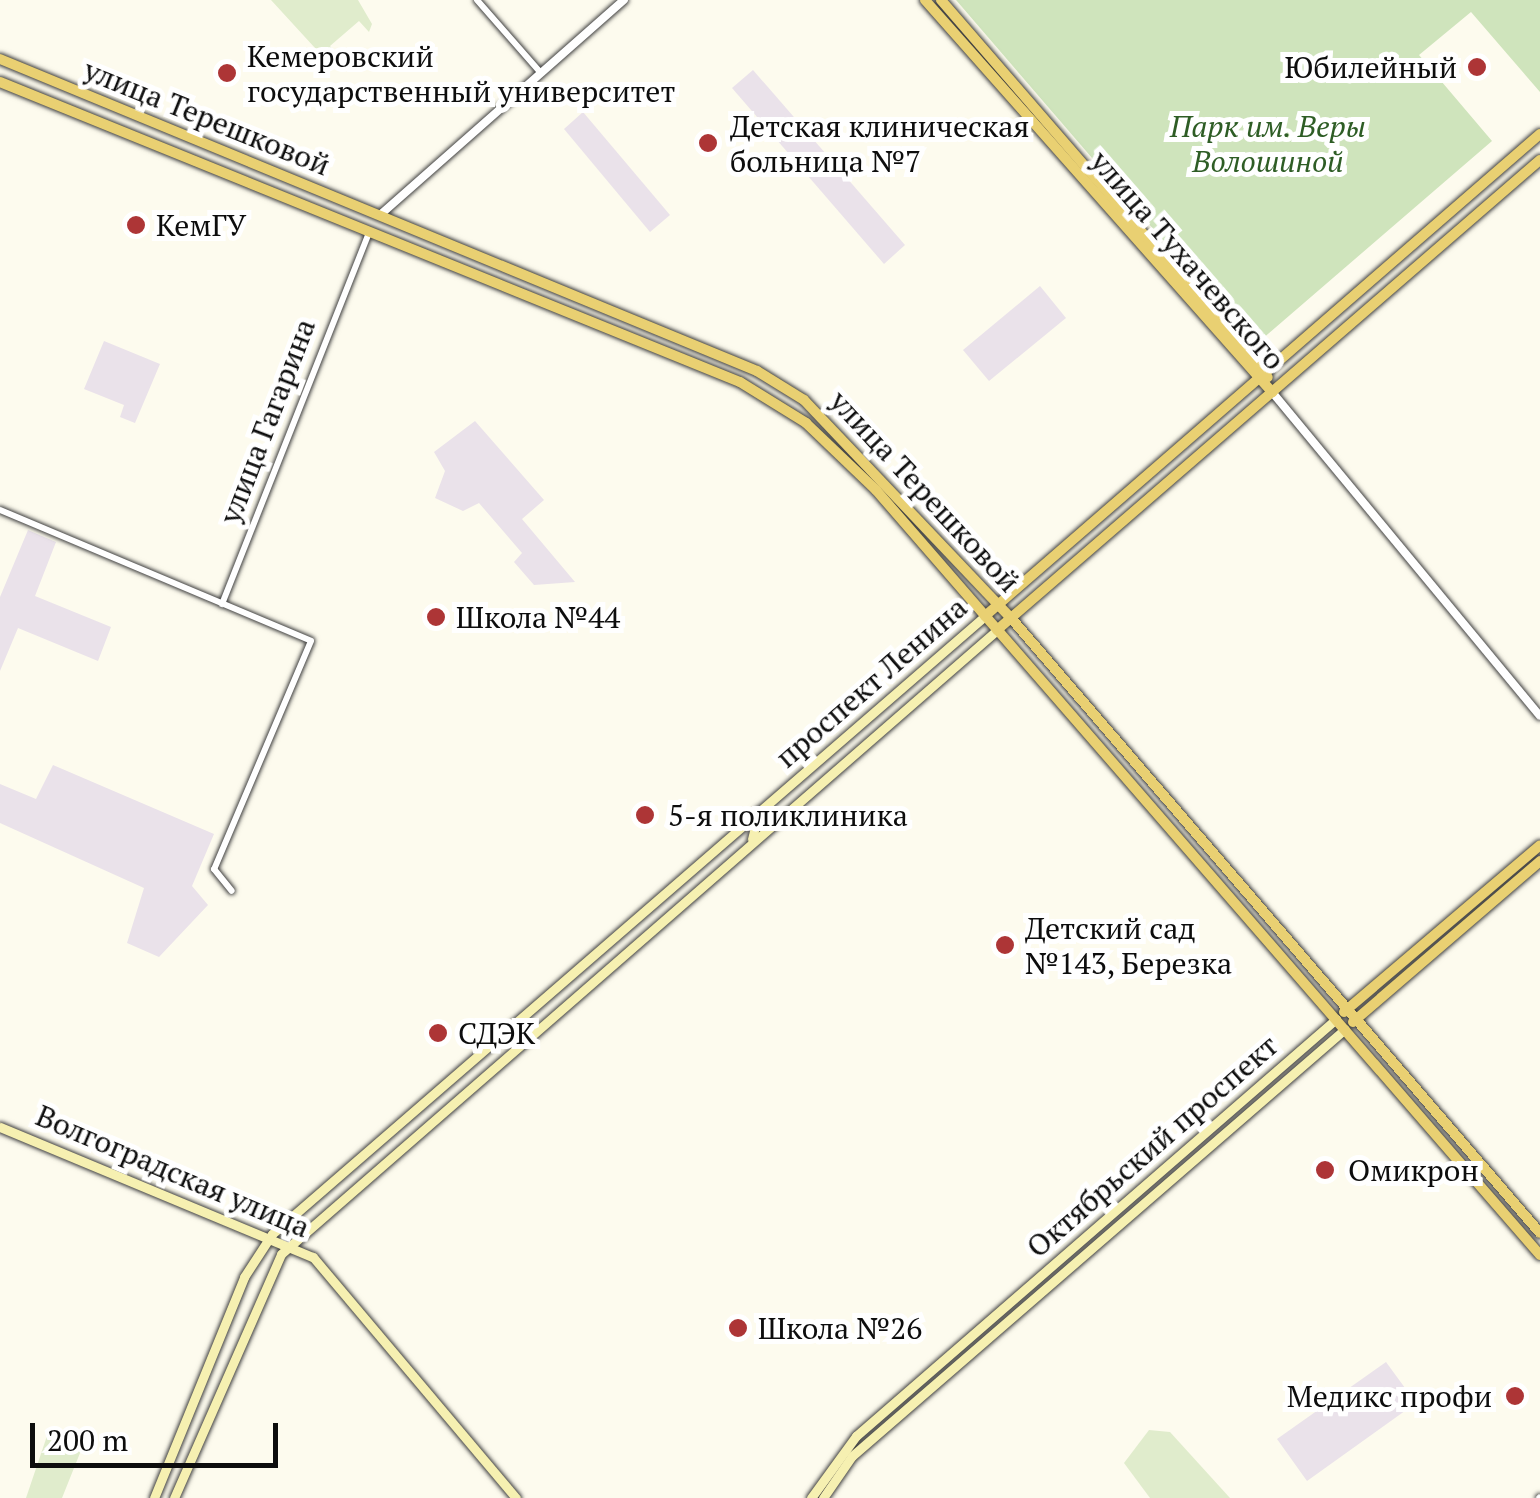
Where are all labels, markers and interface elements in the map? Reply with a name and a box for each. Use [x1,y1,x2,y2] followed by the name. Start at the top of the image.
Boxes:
[247,38,675,108] place label: Кемеровский государственный университет
[1285,49,1457,85] place label: Юбилейный
[79,51,335,183] street label: улица Терешковой
[1466,56,1488,78] marker: Юбилейный
[216,62,238,84] marker: Кемеровский государственный университет
[730,108,1029,178] place label: Детская клиническая больница №7
[1169,108,1367,178] park label: Парк им. Веры Волошиной
[695,130,721,156] marker: Детская клиническая больница №7
[1083,143,1293,377] street label: улица Тухачевского
[156,207,246,243] place label: КемГУ
[125,214,147,236] marker: КемГУ
[211,313,323,529] street label: улица Гагарина
[822,383,1028,599] street label: улица Терешковой
[768,589,974,775] street label: проспект Ленина
[456,599,620,635] place label: Школа №44
[425,606,447,628] marker: Школа №44
[668,797,908,833] place label: 5-я поликлиника
[632,802,658,828] marker: 5-я поликлиника
[1025,910,1233,980] place label: Детский сад №143, Березка
[994,934,1016,956] marker: Детский сад №143, Березка
[458,1015,535,1051] place label: СДЭК
[427,1022,449,1044] marker: СДЭК
[1019,1027,1285,1265] street label: Октябрьский проспект
[31,1097,315,1245] street label: Волгоградская улица
[1348,1152,1479,1188] place label: Омикрон
[1312,1157,1338,1183] marker: Омикрон
[758,1310,922,1346] place label: Школа №26
[727,1317,749,1339] marker: Школа №26
[1287,1378,1492,1414] place label: Медикс профи
[1502,1383,1528,1409] marker: Медикс профи
[35,1403,282,1465] scale bar
[47,1420,128,1460] text: 200 m

